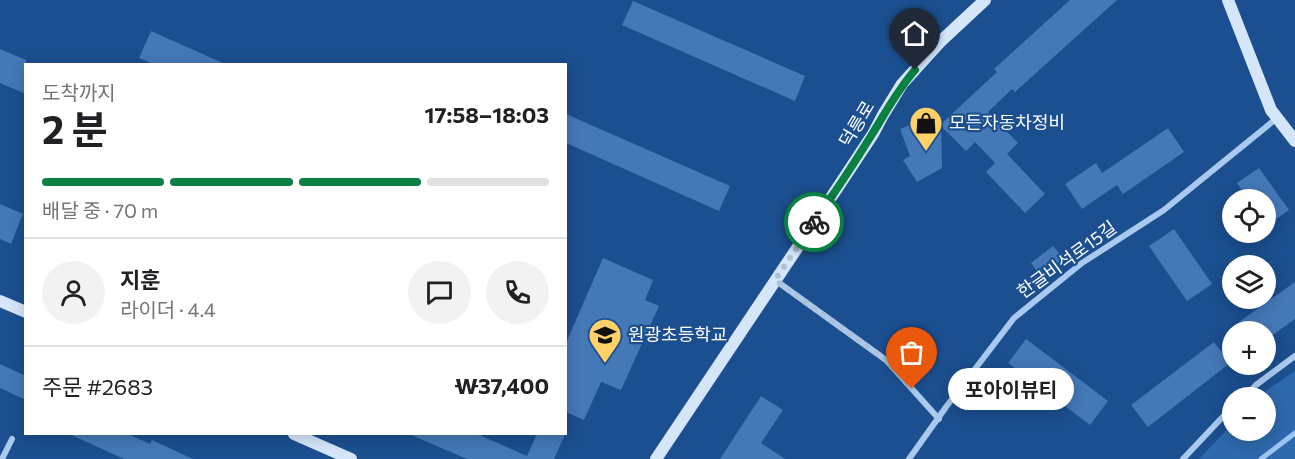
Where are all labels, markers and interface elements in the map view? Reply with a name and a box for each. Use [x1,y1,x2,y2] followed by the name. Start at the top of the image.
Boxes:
[889,8,940,70] pin
[898,17,931,50] icon: home
[42,80,116,104] text: 도착까지
[834,97,878,150] street label: 덕릉로
[425,101,549,128] text: 17:58–18:03
[42,104,108,152] text: 2 분
[908,105,944,152] shop icon: 모든자동차정비
[949,111,1065,133] place label: 모든자동차정비
[1222,189,1276,441] map controls
[1222,189,1276,243] button: locate
[784,192,844,252] courier
[42,198,158,222] text: 배달 중 · 70 m
[798,206,831,239] icon: bike
[1012,216,1120,303] street label: 한글비석로15길
[1222,255,1276,309] button: layers
[42,261,105,324] button: person
[408,261,471,324] button: chat
[486,261,549,324] button: phone
[120,266,160,293] text: 지훈
[120,297,216,321] text: 라이더 · 4.4
[587,317,623,364] school or university icon: 원광초등학교
[1222,321,1276,375] button: +
[628,323,727,345] place label: 원광초등학교
[886,327,937,389] pin
[895,336,928,369] icon: bag
[948,368,1074,410] callout: 포아이뷰티
[454,372,549,399] text: ₩37,400
[42,373,153,400] text: 주문 #2683
[965,377,1057,401] text: 포아이뷰티
[1222,387,1276,441] button: −

